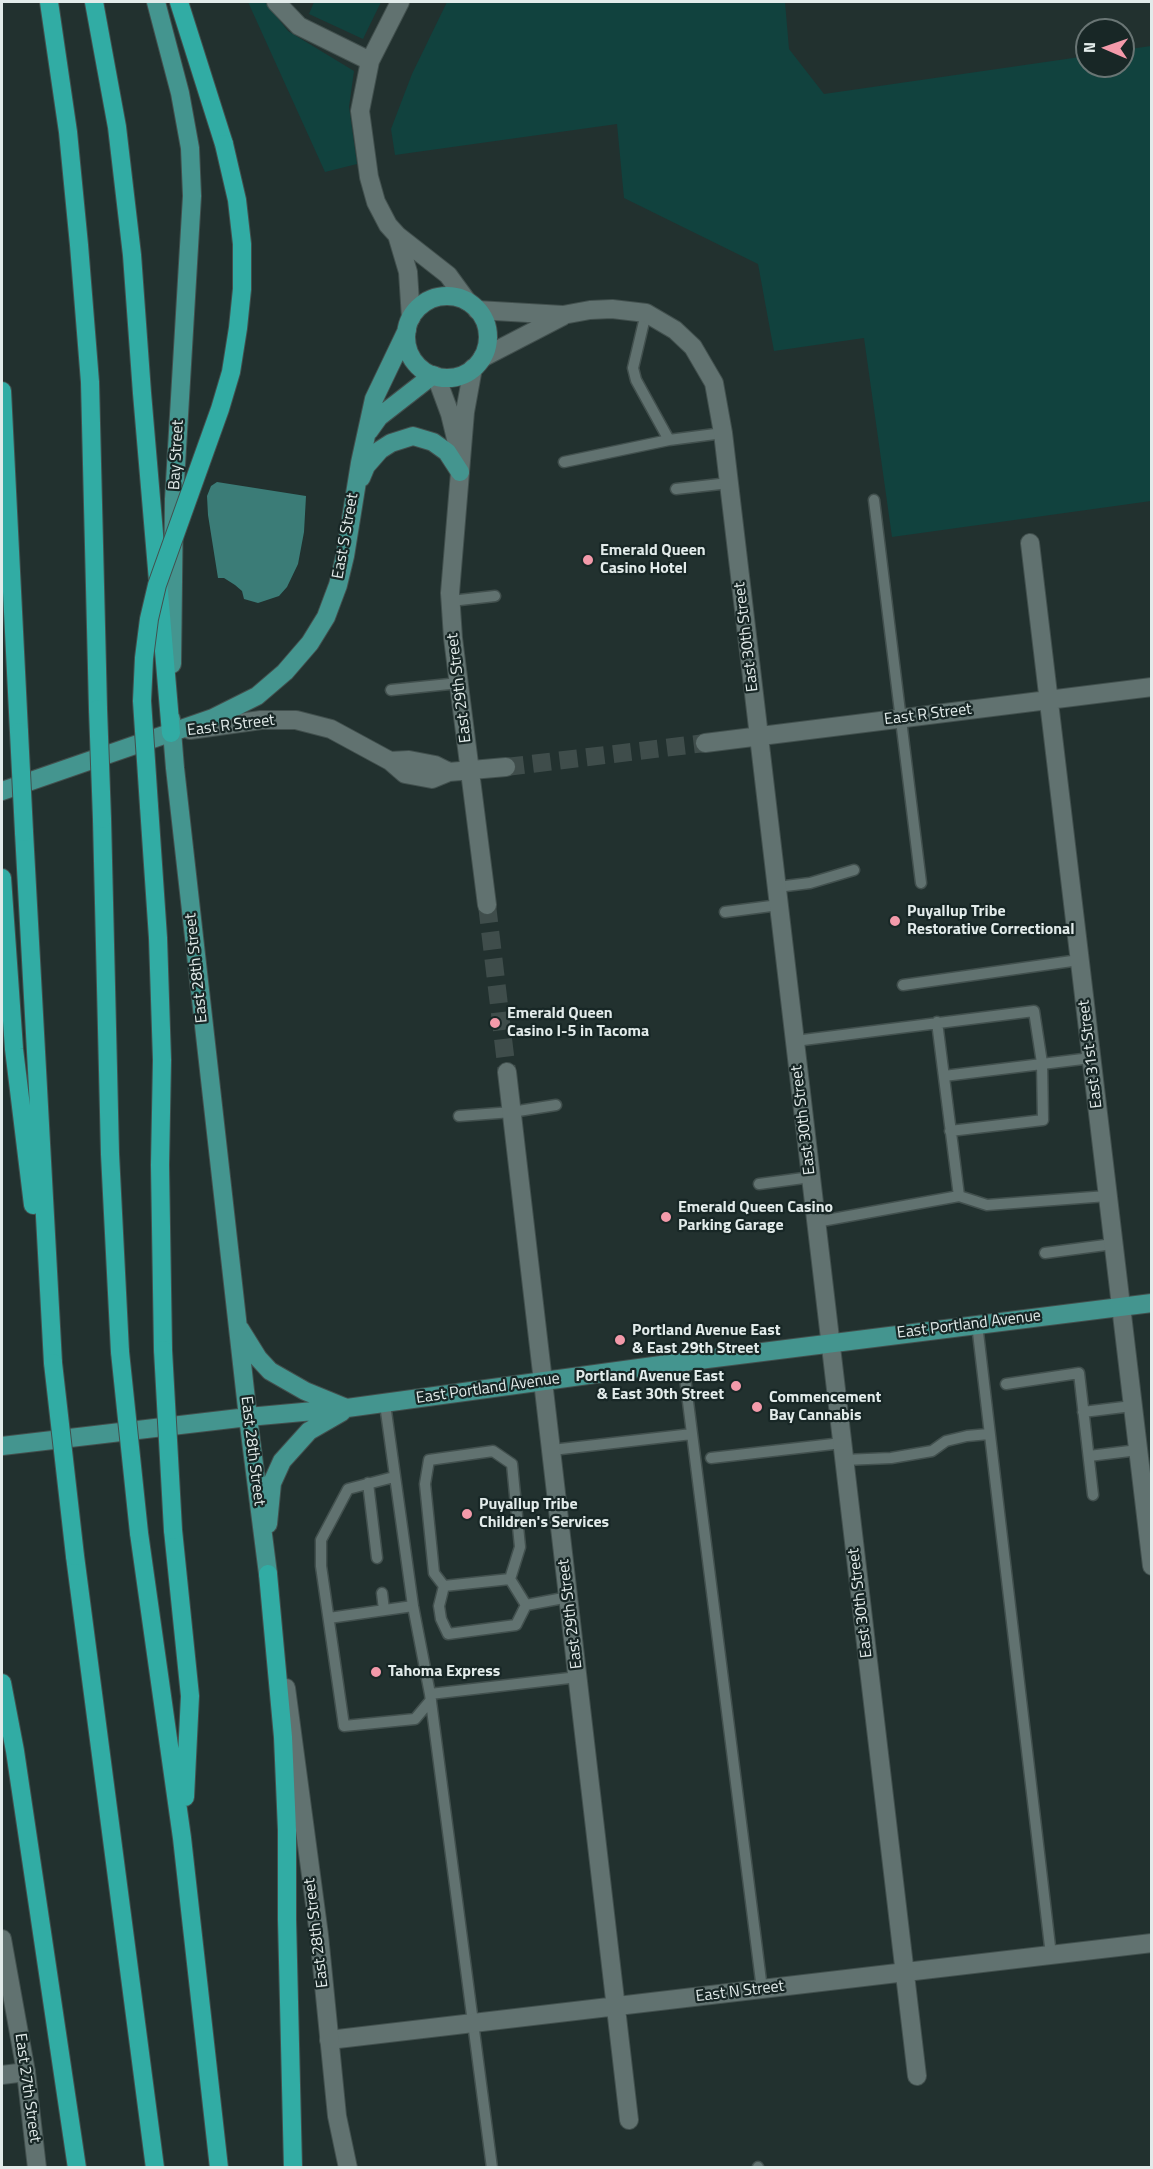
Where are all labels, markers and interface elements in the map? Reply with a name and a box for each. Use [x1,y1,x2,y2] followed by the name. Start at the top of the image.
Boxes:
[1075,18,1135,78] north arrow
[1077,41,1101,53] text: N
[166,419,188,491] street label: Bay Street
[329,492,363,580] street label: East S Street
[600,541,706,579] place label: Emerald Queen Casino Hotel
[581,553,595,567] marker: Emerald Queen Casino Hotel
[731,581,763,693] street label: East 30th Street
[444,632,476,744] street label: East 29th Street
[883,700,973,730] street label: East R Street
[186,711,276,741] street label: East R Street
[907,902,1075,940] place label: Puyallup Tribe Restorative Correctional
[182,912,212,1024] street label: East 28th Street
[888,914,902,928] marker: Puyallup Tribe Restorative Correctional
[1075,999,1107,1109] street label: East 31st Street
[507,1004,649,1042] place label: Emerald Queen Casino I-5 in Tacoma
[488,1016,502,1030] marker: Emerald Queen Casino I-5 in Tacoma
[788,1064,820,1176] street label: East 30th Street
[678,1198,833,1236] place label: Emerald Queen Casino Parking Garage
[659,1210,673,1224] marker: Emerald Queen Casino Parking Garage
[896,1307,1042,1343] street label: East Portland Avenue
[632,1321,781,1359] place label: Portland Avenue East & East 29th Street
[613,1333,627,1347] marker: Portland Avenue East & East 29th Street
[575,1367,724,1405] place label: Portland Avenue East & East 30th Street
[415,1369,561,1409] street label: East Portland Avenue
[729,1379,743,1393] marker: Portland Avenue East & East 30th Street
[769,1388,881,1426] place label: Commencement Bay Cannabis
[236,1395,268,1507] street label: East 28th Street
[750,1400,764,1414] marker: Commencement Bay Cannabis
[479,1495,609,1533] place label: Puyallup Tribe Children's Services
[460,1507,474,1521] marker: Puyallup Tribe Children's Services
[845,1547,877,1659] street label: East 30th Street
[555,1558,587,1670] street label: East 29th Street
[388,1662,500,1682] place label: Tahoma Express
[369,1665,383,1679] marker: Tahoma Express
[301,1877,333,1989] street label: East 28th Street
[695,1977,785,2007] street label: East N Street
[10,2032,44,2144] street label: East 27th Street

